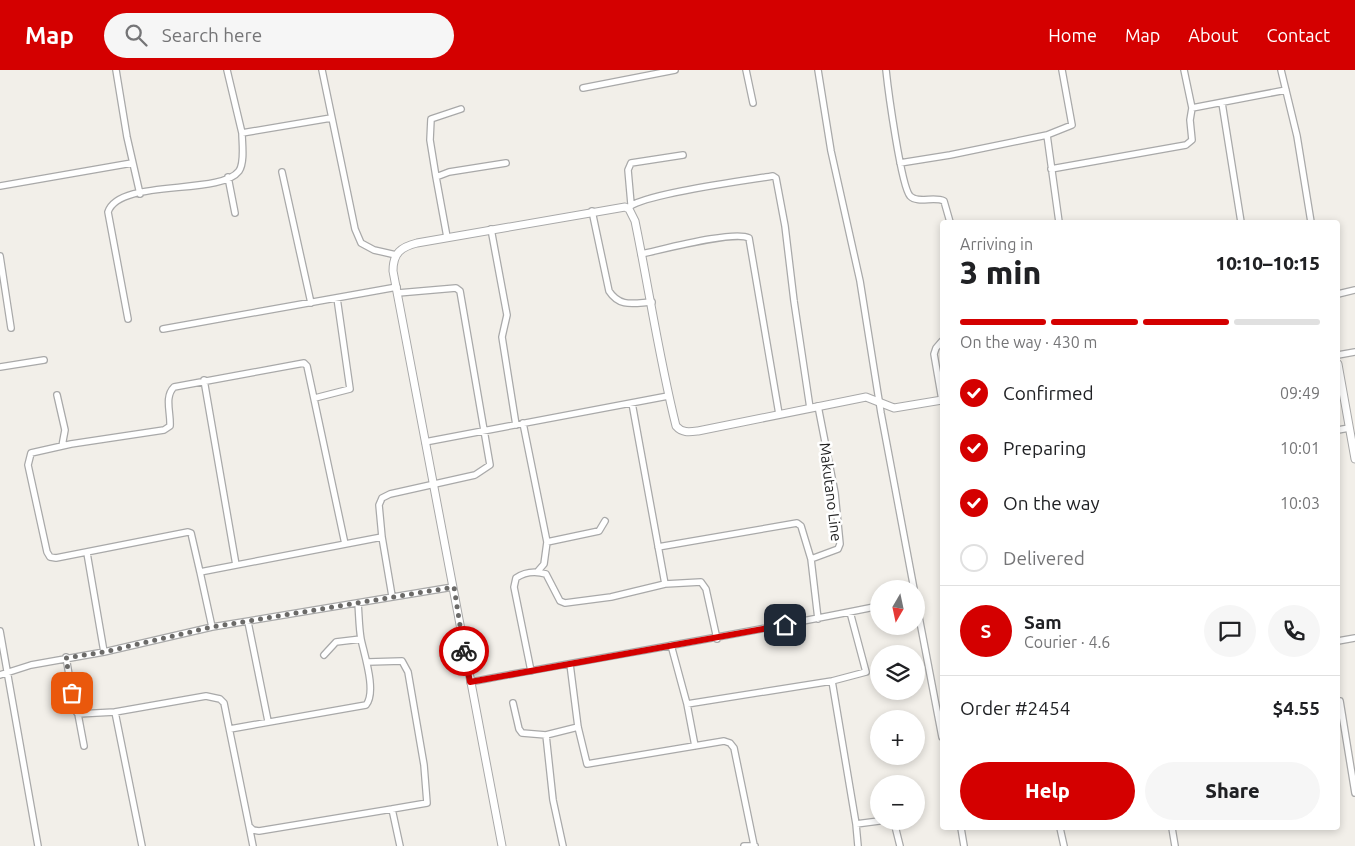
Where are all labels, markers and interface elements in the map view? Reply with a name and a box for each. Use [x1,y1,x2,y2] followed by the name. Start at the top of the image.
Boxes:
[104,13,454,58] search box
[122,21,150,49] icon: search
[25,22,74,49] text: Map
[162,24,262,46] text: Search here
[1048,25,1097,45] text: Home
[1125,25,1160,45] text: Map
[1188,25,1238,45] text: About
[1266,25,1330,45] text: Contact
[960,235,1033,253] text: Arriving in
[1215,252,1320,274] text: 10:10–10:15
[960,254,1041,290] text: 3 min
[960,333,1097,351] text: On the way · 430 m
[960,379,988,407] icon: check
[1003,382,1094,404] text: Confirmed
[1280,384,1320,402] text: 09:49
[960,434,988,462] icon: check
[1003,437,1087,459] text: Preparing
[1280,439,1320,457] text: 10:01
[817,442,845,542] street label: Makutano Line
[960,489,988,517] icon: check
[1003,492,1100,514] text: On the way
[1280,494,1320,512] text: 10:03
[1003,547,1085,569] text: Delivered
[870,580,925,635] north arrow
[870,580,925,830] map controls
[764,604,806,646] pin
[1204,605,1256,657] button: chat
[1268,605,1320,657] button: phone
[771,611,799,639] icon: home
[1024,611,1062,633] text: Sam
[981,620,991,642] text: S
[439,626,489,676] courier
[1024,633,1110,651] text: Courier · 4.6
[450,637,478,665] icon: bike
[870,645,925,700] button: layers
[51,672,93,714] pin
[58,679,86,707] icon: bag
[960,697,1070,719] text: Order #2454
[1272,697,1320,719] text: $4.55
[870,710,925,765] button: +
[960,762,1135,820] button: Help
[1145,762,1320,820] button: Share
[870,775,925,830] button: −

